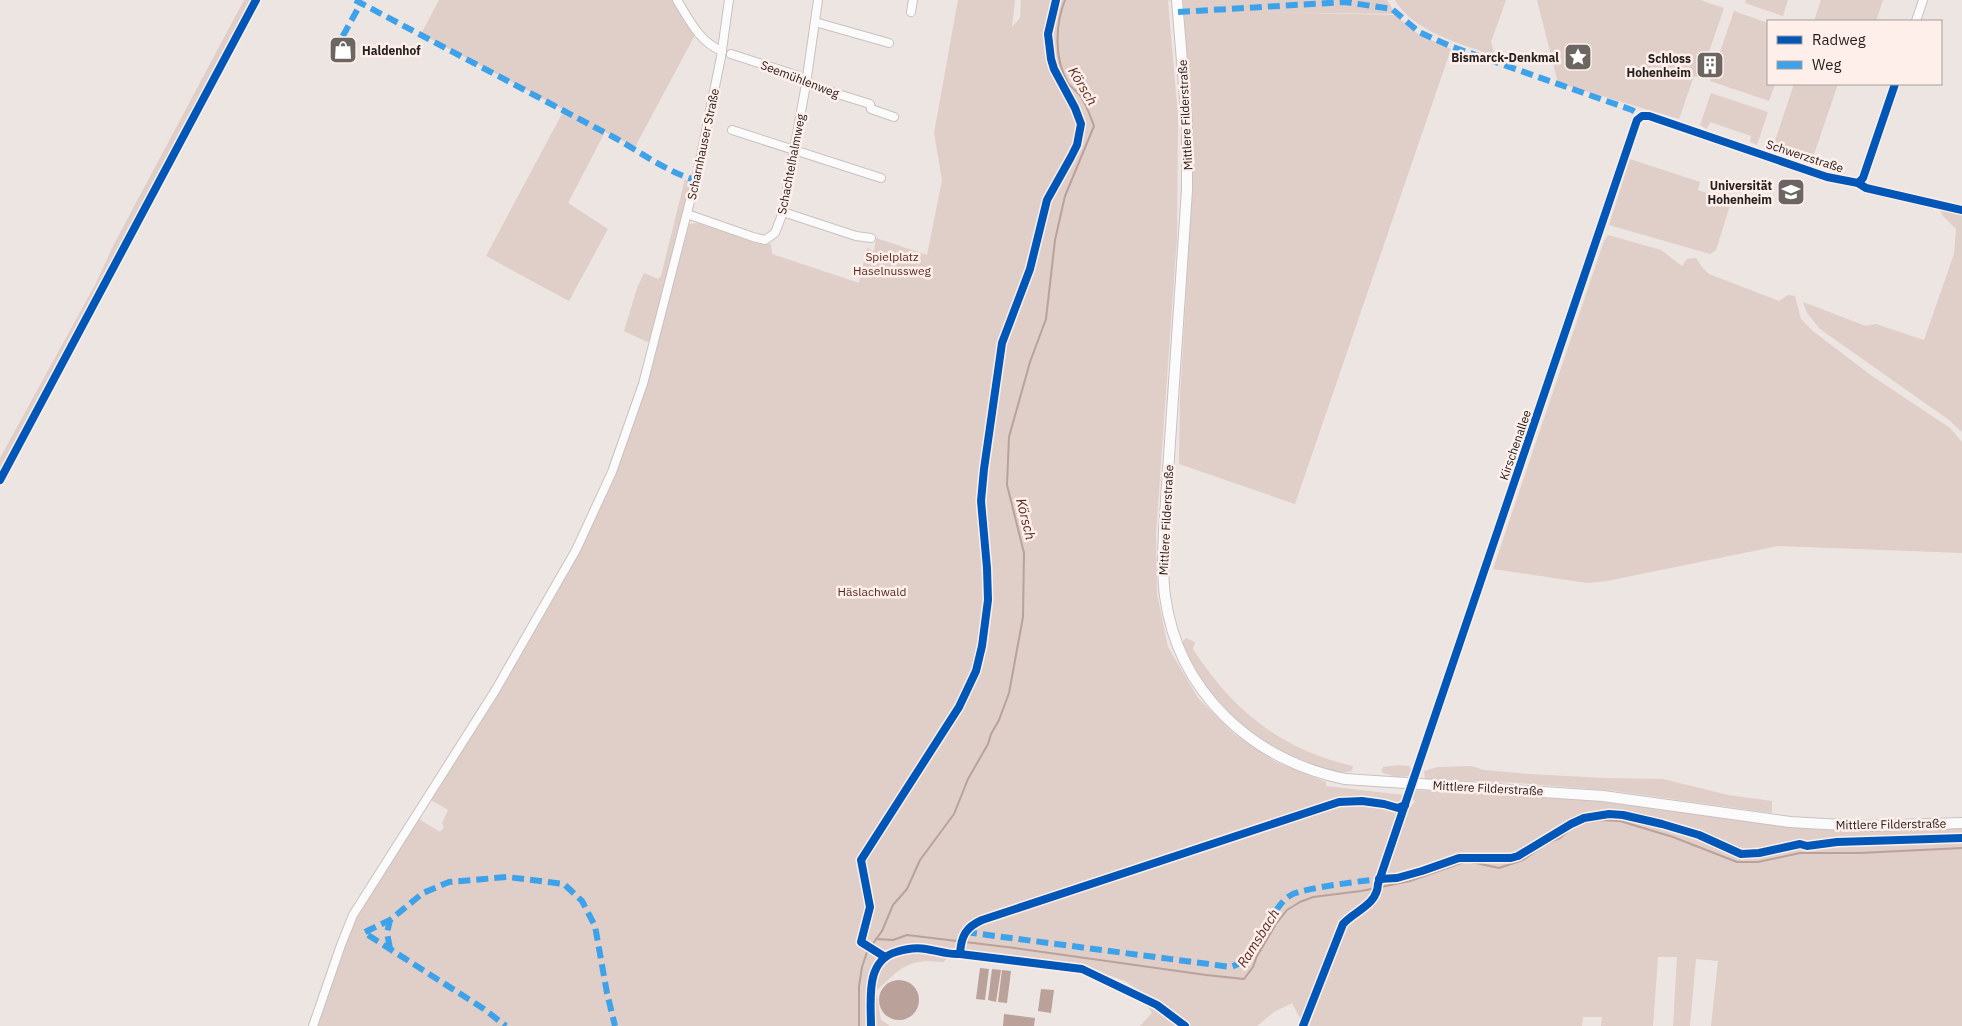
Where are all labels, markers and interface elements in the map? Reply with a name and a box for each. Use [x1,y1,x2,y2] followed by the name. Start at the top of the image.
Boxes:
[1767,20,1942,85] legend
[1812,30,1866,49] text: Radweg
[328,35,358,65] shop icon: Haldenhof
[1563,42,1593,72] place icon: Bismarck-Denkmal
[362,43,421,58] place label: Haldenhof
[1451,50,1559,65] place label: Bismarck-Denkmal
[1695,50,1725,80] building icon: Schloss Hohenheim
[1626,51,1691,80] place label: Schloss Hohenheim
[1812,55,1841,74] text: Weg
[759,57,842,101] street label: Seemühlenweg
[1175,59,1195,171] street label: Mittlere Filderstraße
[1064,63,1102,109] water label: Körsch
[684,87,722,201] street label: Scharnhauser Straße
[774,112,808,216] street label: Schachtelhalmweg
[1764,136,1846,176] street label: Schwerzstraße
[1776,177,1806,207] school or university icon: Universität Hohenheim
[1707,178,1772,207] place label: Universität Hohenheim
[853,249,932,278] park label: Spielplatz Haselnussweg
[1496,408,1534,482] street label: Kirschenallee
[1156,464,1176,576] street label: Mittlere Filderstraße
[1012,496,1040,542] water label: Körsch
[838,584,906,599] park label: Häslachwald
[1432,778,1544,798] street label: Mittlere Filderstraße
[1836,816,1947,832] street label: Mittlere Filderstraße
[1233,905,1283,971] water label: Ramsbach

